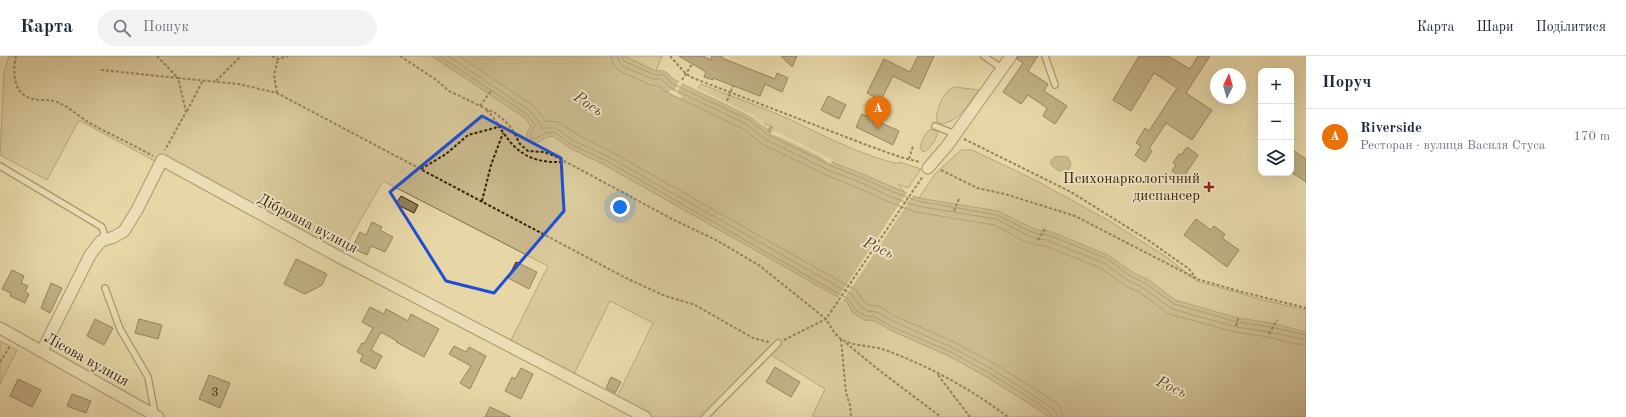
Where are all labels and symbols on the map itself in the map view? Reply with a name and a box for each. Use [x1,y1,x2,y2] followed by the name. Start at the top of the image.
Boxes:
[1210,68,1246,104] north arrow
[569,89,606,120] water label: Рось
[865,96,891,129] pin: A
[1063,172,1200,204] place label: Психонаркологічний диспансер
[1203,181,1215,193] marker: Психонаркологічний диспансер
[255,192,360,257] street label: Дібровна вулиця
[610,197,630,217] your location
[859,234,896,263] water label: Рось
[41,331,131,390] street label: Лісова вулиця
[1152,373,1189,402] water label: Рось
[211,386,219,399] house number: 3

